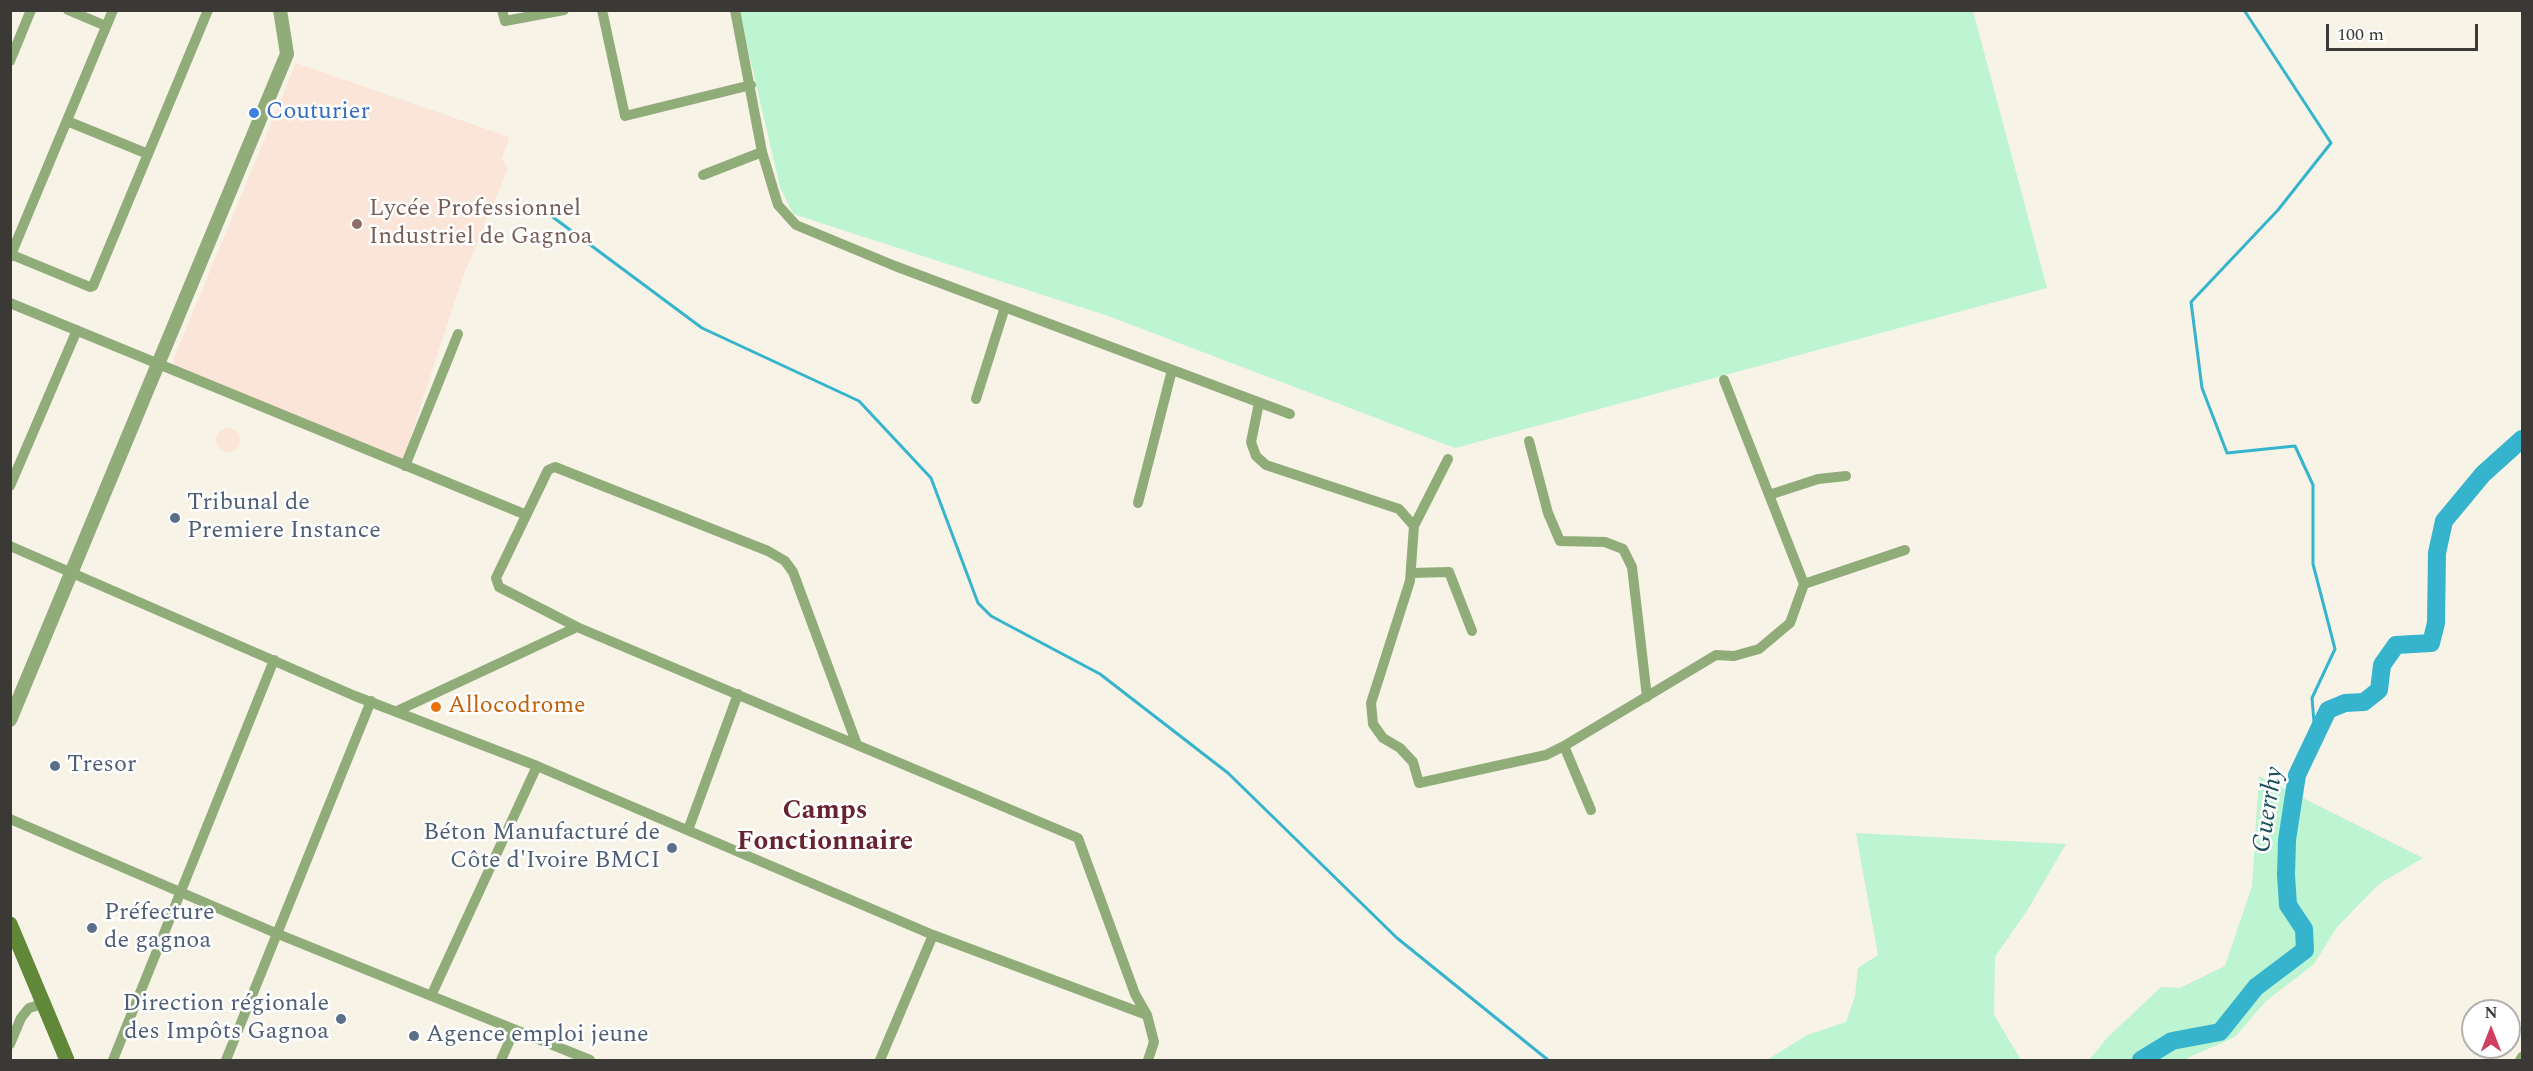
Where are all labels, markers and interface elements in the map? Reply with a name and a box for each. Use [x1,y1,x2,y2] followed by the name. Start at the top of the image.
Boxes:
[2329,12,2480,50] scale bar
[2337,21,2384,48] text: 100 m
[266,99,370,127] place label: Couturier
[247,106,261,120] marker: Couturier
[369,196,593,252] place label: Lycée Professionnel Industriel de Gagnoa
[350,217,364,231] marker: Lycée Professionnel Industriel de Gagnoa
[187,490,381,546] place label: Tribunal de Premiere Instance
[168,511,182,525] marker: Tribunal de Premiere Instance
[448,693,586,721] place label: Allocodrome
[429,700,443,714] marker: Allocodrome
[67,752,136,780] place label: Tresor
[48,759,62,773] marker: Tresor
[2248,765,2292,855] water label: Guerrhy
[737,797,913,860] district label: Camps Fonctionnaire
[423,820,660,876] place label: Béton Manufacturé de Côte d'Ivoire BMCI
[665,841,679,855] marker: Béton Manufacturé de Côte d'Ivoire BMCI
[104,900,215,956] place label: Préfecture de gagnoa
[85,921,99,935] marker: Préfecture de gagnoa
[122,991,329,1047] place label: Direction régionale des Impôts Gagnoa
[2461,999,2521,1059] north arrow
[2484,1001,2498,1025] text: N
[334,1012,348,1026] marker: Direction régionale des Impôts Gagnoa
[426,1022,649,1050] place label: Agence emploi jeune
[407,1029,421,1043] marker: Agence emploi jeune

